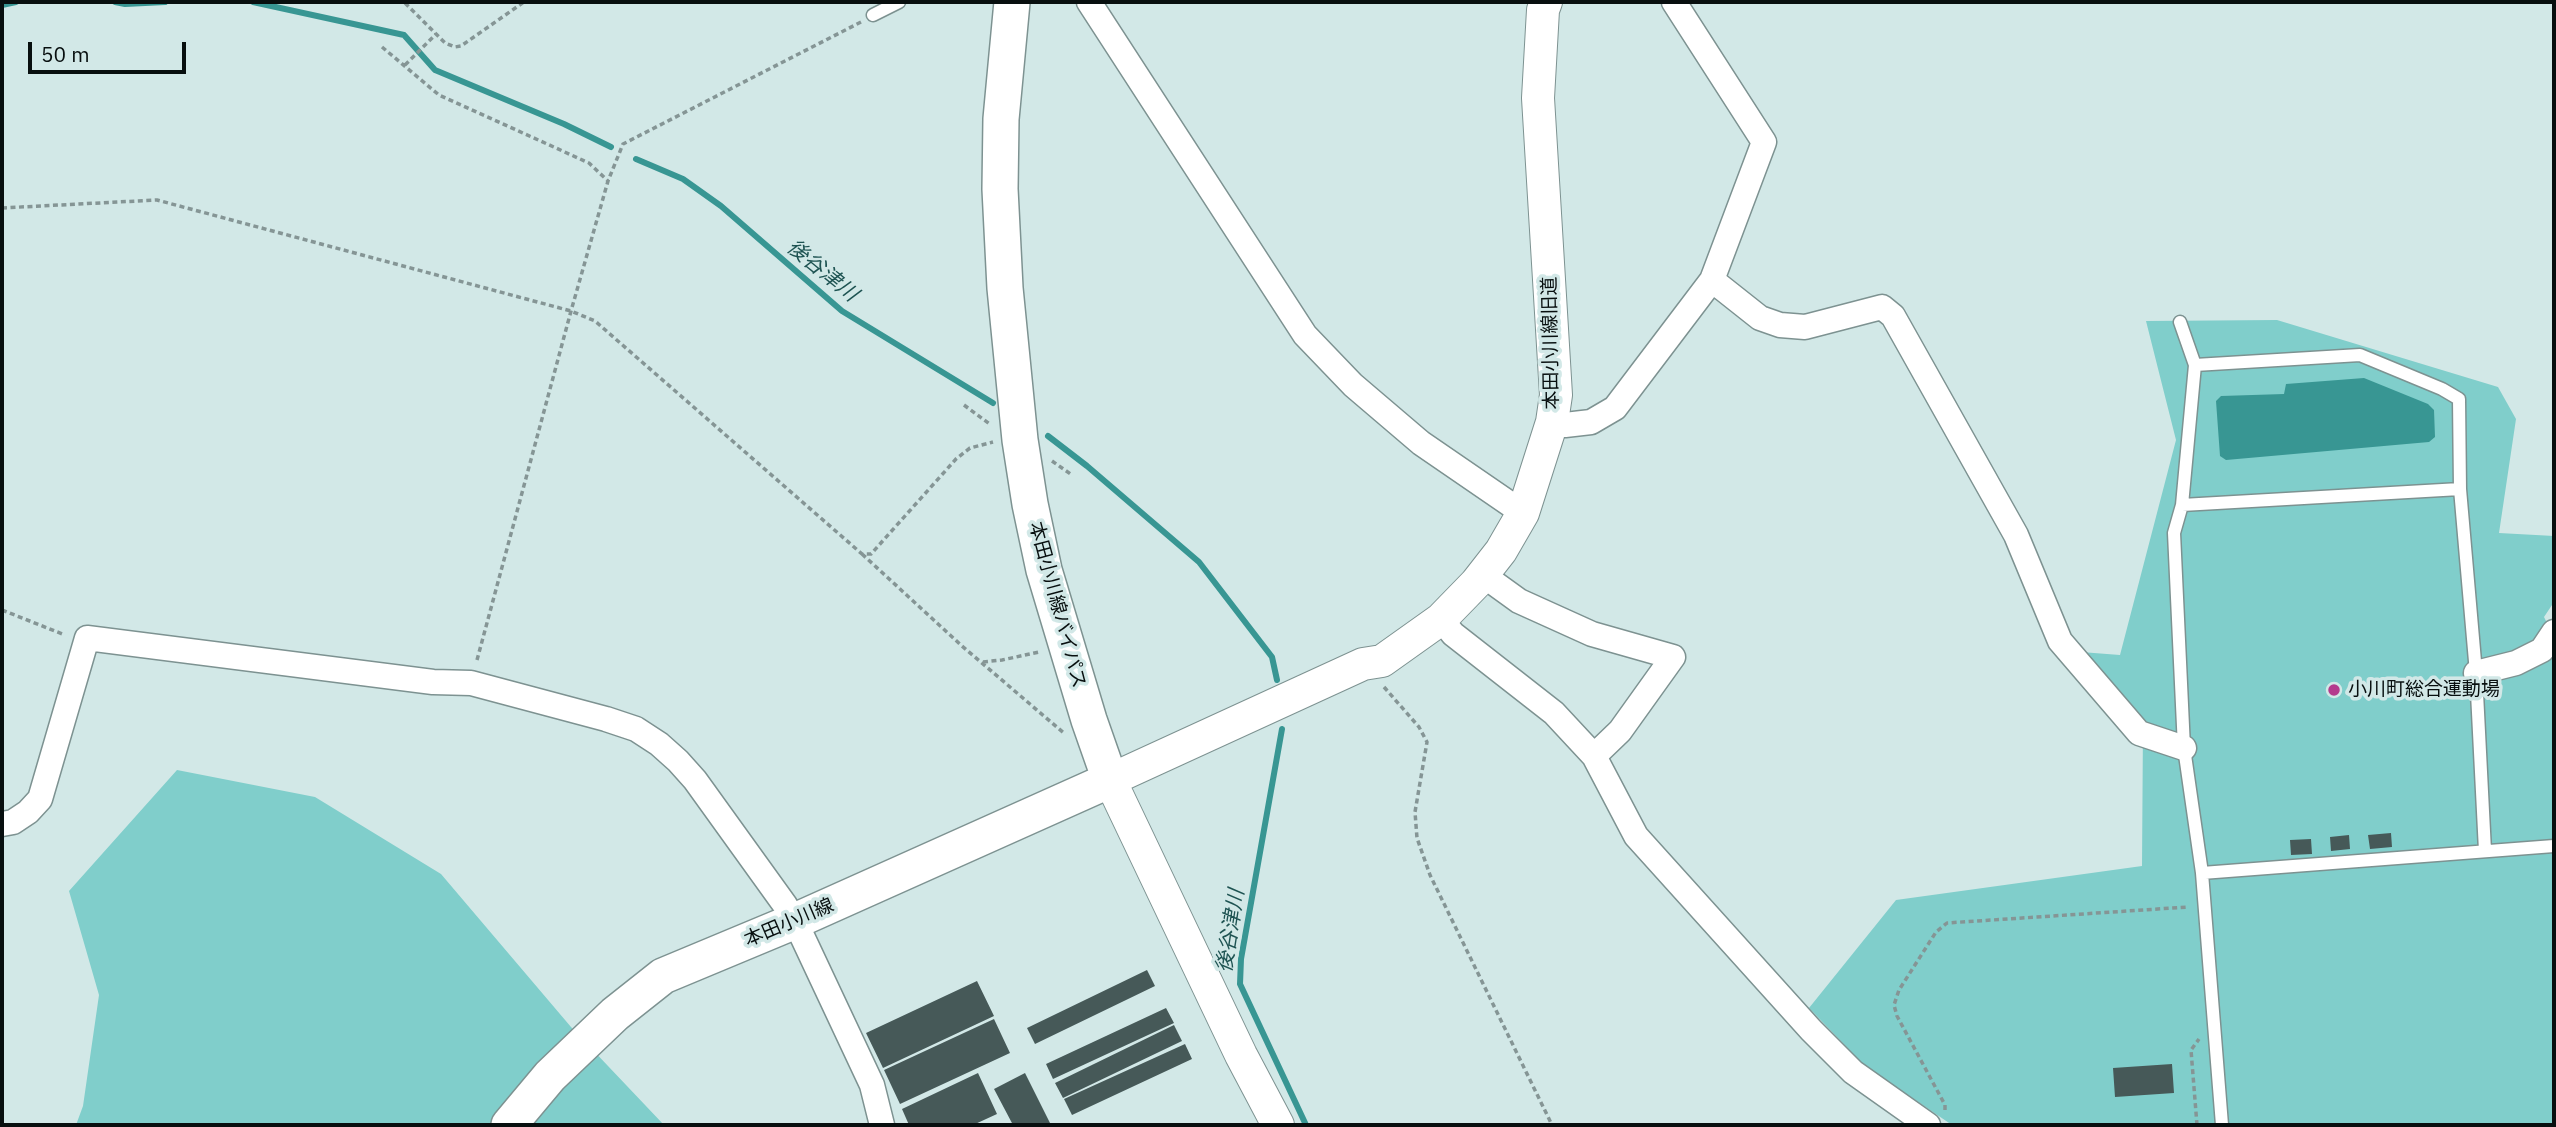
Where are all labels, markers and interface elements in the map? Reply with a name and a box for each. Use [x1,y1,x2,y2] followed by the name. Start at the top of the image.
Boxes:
[32,28,189,72] scale bar
[41,40,90,68] text: 50 m
[781,235,863,307] water label: 後谷津川
[1538,276,1564,410] street label: 本田小川線旧道
[1024,519,1090,691] street label: 本田小川線バイパス
[2348,679,2500,701] place label: 小川町総合運動場
[2326,682,2342,698] marker: 小川町総合運動場
[1212,888,1250,974] water label: 後谷津川
[741,894,837,952] street label: 本田小川線

